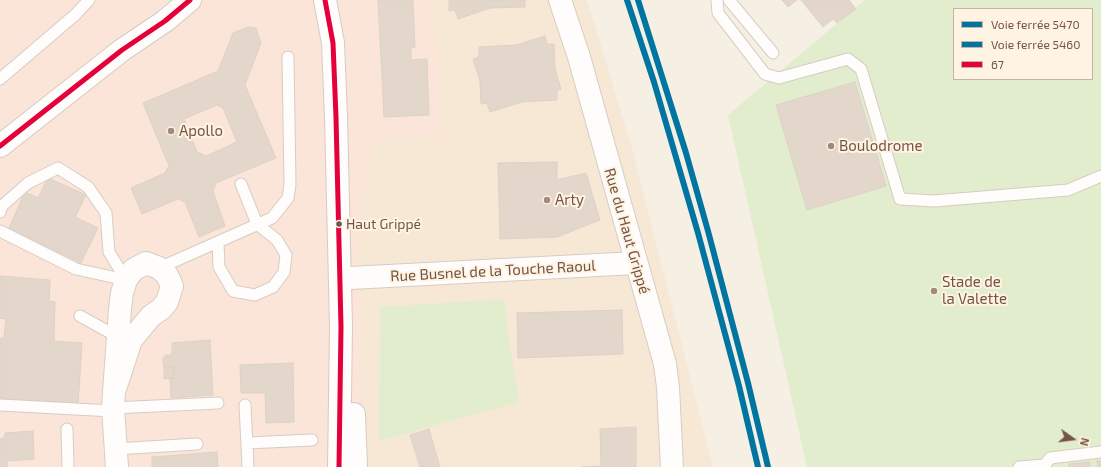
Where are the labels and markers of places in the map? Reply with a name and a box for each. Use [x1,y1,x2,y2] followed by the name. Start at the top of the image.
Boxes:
[179,122,223,140] place label: Apollo
[166,126,176,136] marker: Apollo
[839,137,922,155] place label: Boulodrome
[826,141,836,151] marker: Boulodrome
[555,191,584,209] place label: Arty
[542,195,552,205] marker: Arty
[346,216,421,232] place label: Haut Grippé
[334,219,344,229] marker: Haut Grippé
[942,273,1007,308] place label: Stade de la Valette
[929,286,939,296] marker: Stade de la Valette

